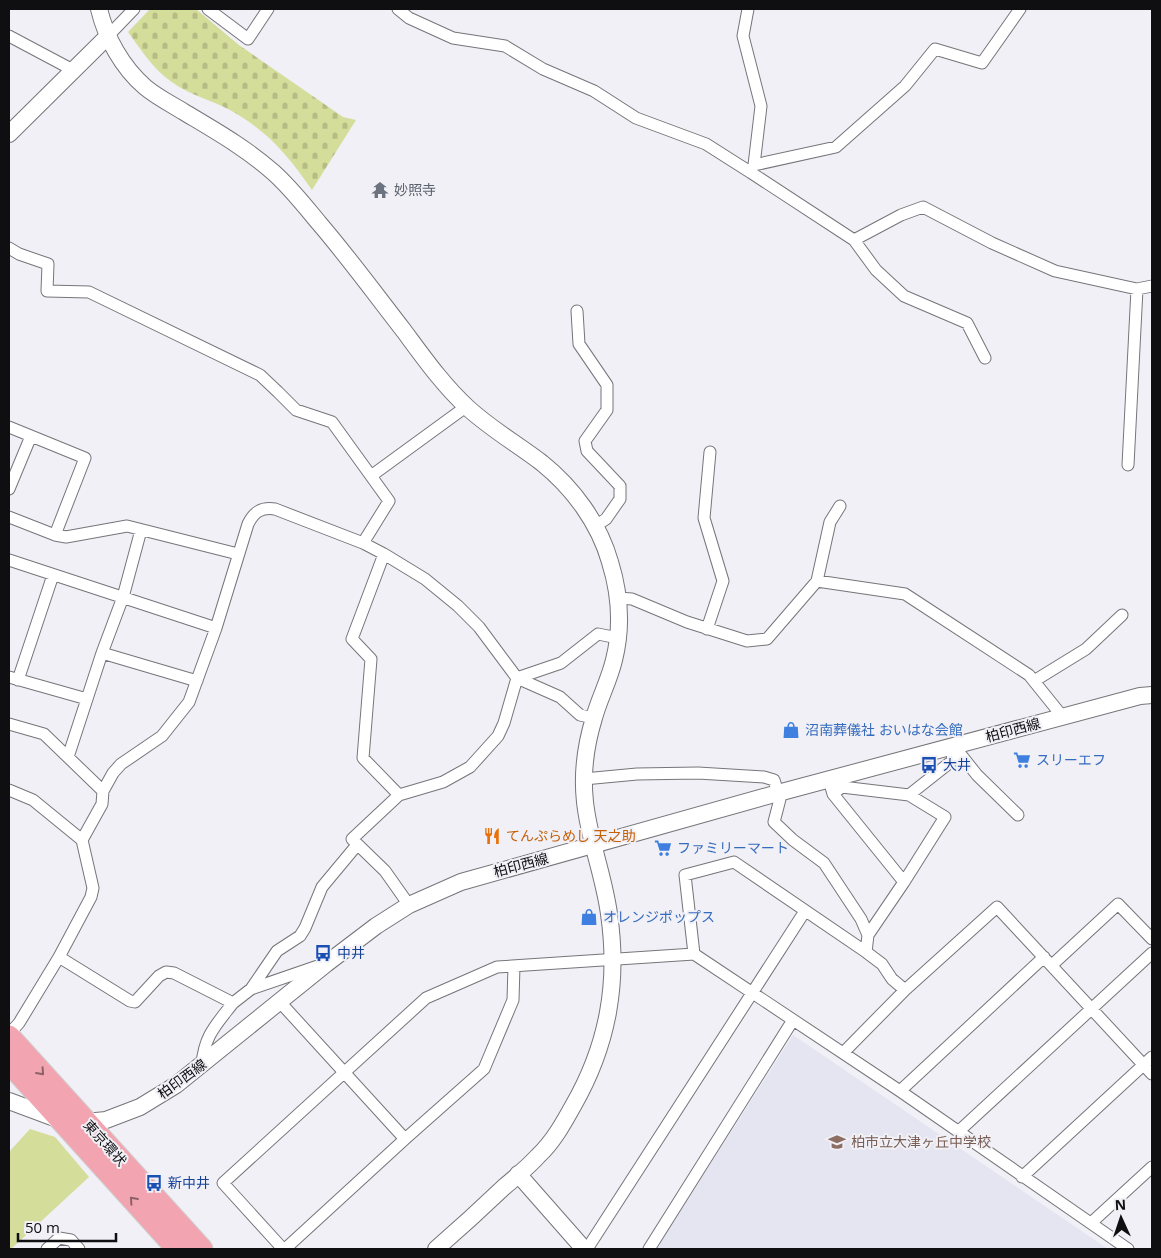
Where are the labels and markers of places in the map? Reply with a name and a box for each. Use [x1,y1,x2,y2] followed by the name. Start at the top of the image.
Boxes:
[370,180,390,200] temple icon: 妙照寺
[394,180,436,199] place label: 妙照寺
[781,720,801,740] shop icon: 沼南葬儀社 おいはな会館
[805,720,963,739] place label: 沼南葬儀社 おいはな会館
[1012,750,1032,770] supermarket icon: スリーエフ
[1036,750,1106,769] place label: スリーエフ
[919,755,939,775] bus stop icon: 大井
[943,755,971,774] place label: 大井
[482,826,502,846] restaurant icon: てんぷらめし 天之助
[506,826,636,845] place label: てんぷらめし 天之助
[653,838,673,858] supermarket icon: ファミリーマート
[677,838,789,857] place label: ファミリーマート
[579,907,599,927] shop icon: オレンジポップス
[603,907,715,926] place label: オレンジポップス
[313,943,333,963] bus stop icon: 中井
[337,943,365,962] place label: 中井
[827,1132,847,1152] school or university icon: 柏市立大津ヶ丘中学校
[851,1132,991,1151] place label: 柏市立大津ヶ丘中学校
[144,1173,164,1193] bus stop icon: 新中井
[168,1173,210,1192] place label: 新中井

